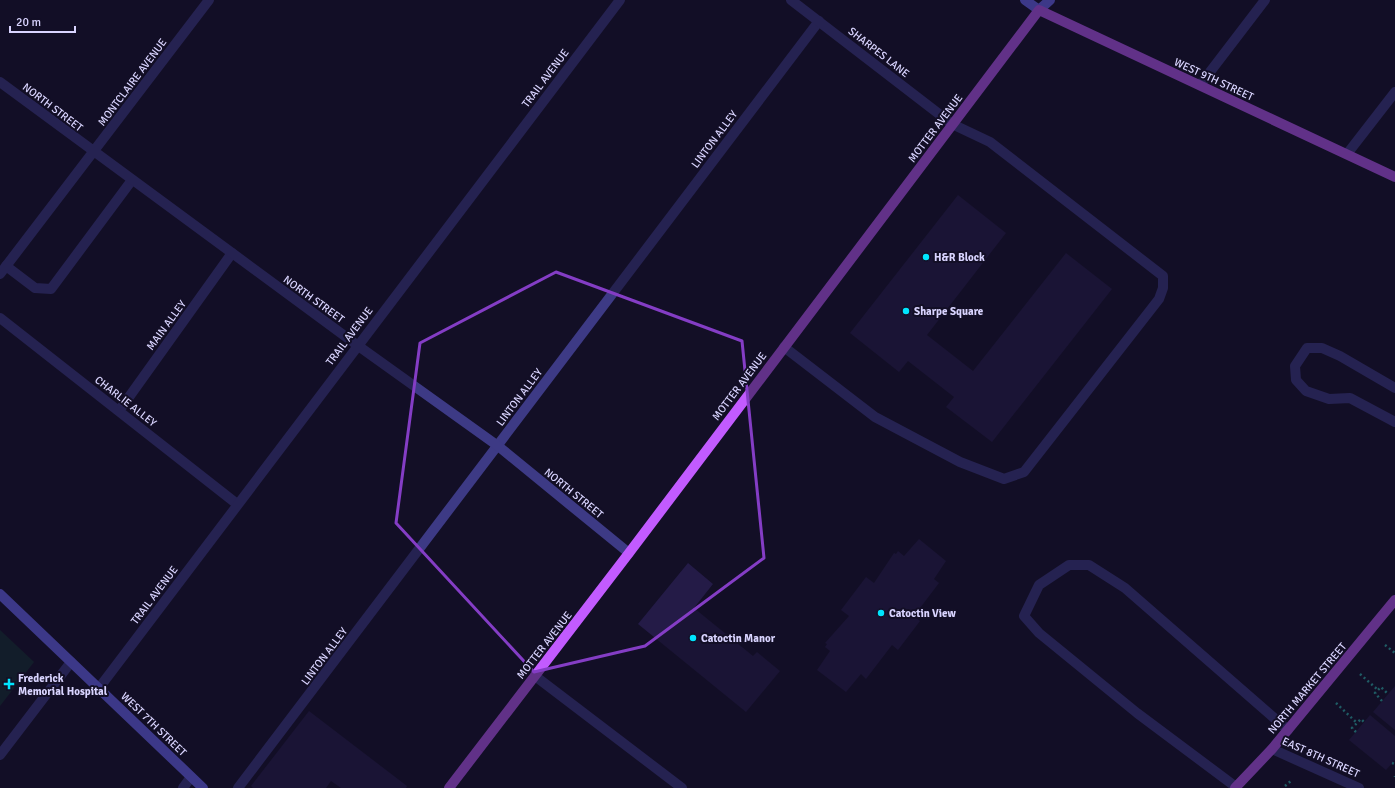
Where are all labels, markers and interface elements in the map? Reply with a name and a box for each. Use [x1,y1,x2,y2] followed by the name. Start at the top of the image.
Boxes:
[10,8,75,34] scale bar
[16,15,41,30] text: 20 m
[846,25,912,80] street label: SHARPES LANE
[95,36,169,129] street label: MONTCLAIRE AVENUE
[519,47,572,110] street label: TRAIL AVENUE
[1172,55,1256,104] street label: WEST 9TH STREET
[20,81,86,135] street label: NORTH STREET
[906,92,965,165] street label: MOTTER AVENUE
[689,108,740,170] street label: LINTON ALLEY
[934,251,985,264] place label: H&R Block
[921,252,931,262] marker: H&R Block
[281,273,347,326] street label: NORTH STREET
[144,297,189,353] street label: MAIN ALLEY
[323,305,376,368] street label: TRAIL AVENUE
[914,305,984,318] place label: Sharpe Square
[901,306,911,316] marker: Sharpe Square
[710,350,769,423] street label: MOTTER AVENUE
[494,366,545,428] street label: LINTON ALLEY
[92,373,159,430] street label: CHARLIE ALLEY
[542,466,606,522] street label: NORTH STREET
[128,564,181,627] street label: TRAIL AVENUE
[889,607,956,620] place label: Catoctin View
[876,608,886,618] marker: Catoctin View
[514,609,575,682] street label: MOTTER AVENUE
[299,625,350,687] street label: LINTON ALLEY
[701,632,776,645] place label: Catoctin Manor
[688,633,698,643] marker: Catoctin Manor
[1265,640,1350,737] street label: NORTH MARKET STREET
[18,672,108,698] place label: Frederick Memorial Hospital
[3,678,15,690] marker: Frederick Memorial Hospital
[118,690,190,759] street label: WEST 7TH STREET
[1280,735,1362,781] street label: EAST 8TH STREET

